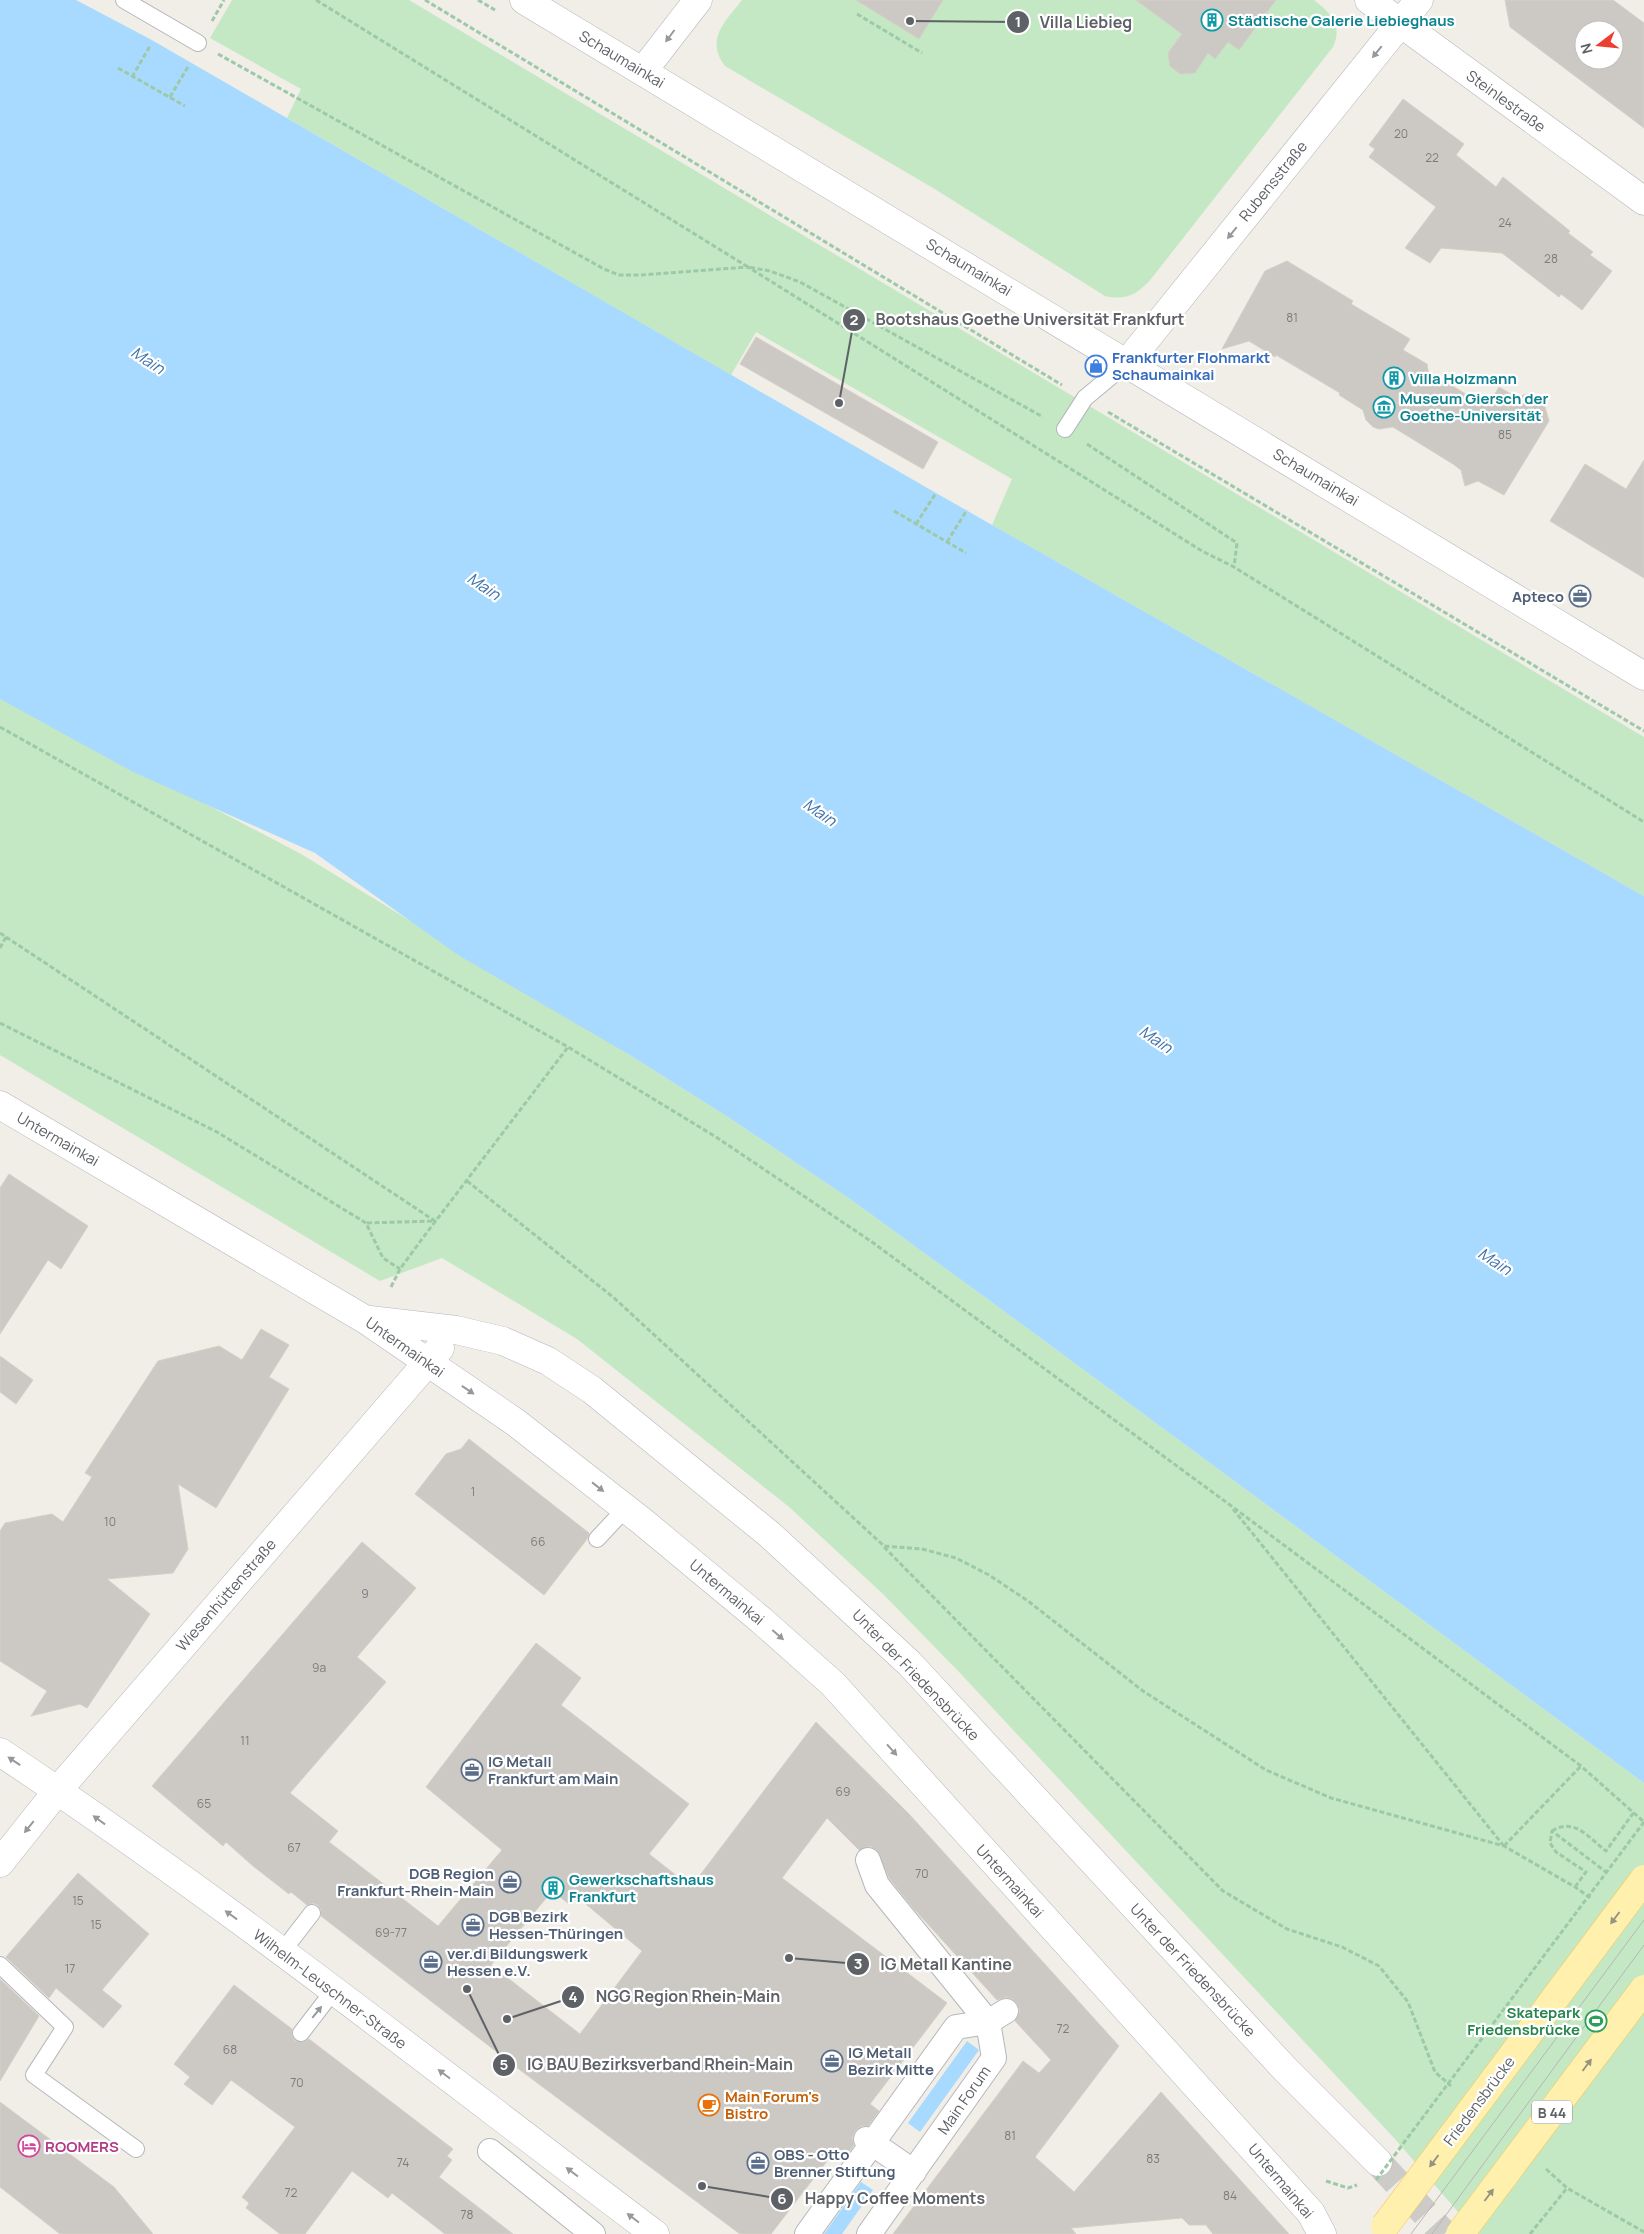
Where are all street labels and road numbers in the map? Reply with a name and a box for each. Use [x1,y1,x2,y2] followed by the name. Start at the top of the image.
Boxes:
[575,25,669,93] street label: Schaumainkai
[1462,65,1550,137] street label: Steinlestraße
[1234,136,1312,226] street label: Rubensstraße
[922,233,1016,301] street label: Schaumainkai
[1269,443,1363,511] street label: Schaumainkai
[13,1107,103,1171] street label: Untermainkai
[361,1312,449,1382] street label: Untermainkai
[171,1534,281,1656] street label: Wiesenhüttenstraße
[685,1554,769,1630] street label: Untermainkai
[848,1605,985,1746] street label: Unter der Friedensbrücke
[971,1840,1049,1922] street label: Untermainkai
[1126,1899,1261,2041] street label: Unter der Friedensbrücke
[249,1924,411,2054] street label: Wilhelm-Leuschner-Straße
[1438,2052,1520,2150] street label: Friedensbrücke
[933,2061,995,2139] street label: Main Forum
[1532,2100,1572,2124] road number: B 44
[1243,2139,1319,2223] street label: Untermainkai

